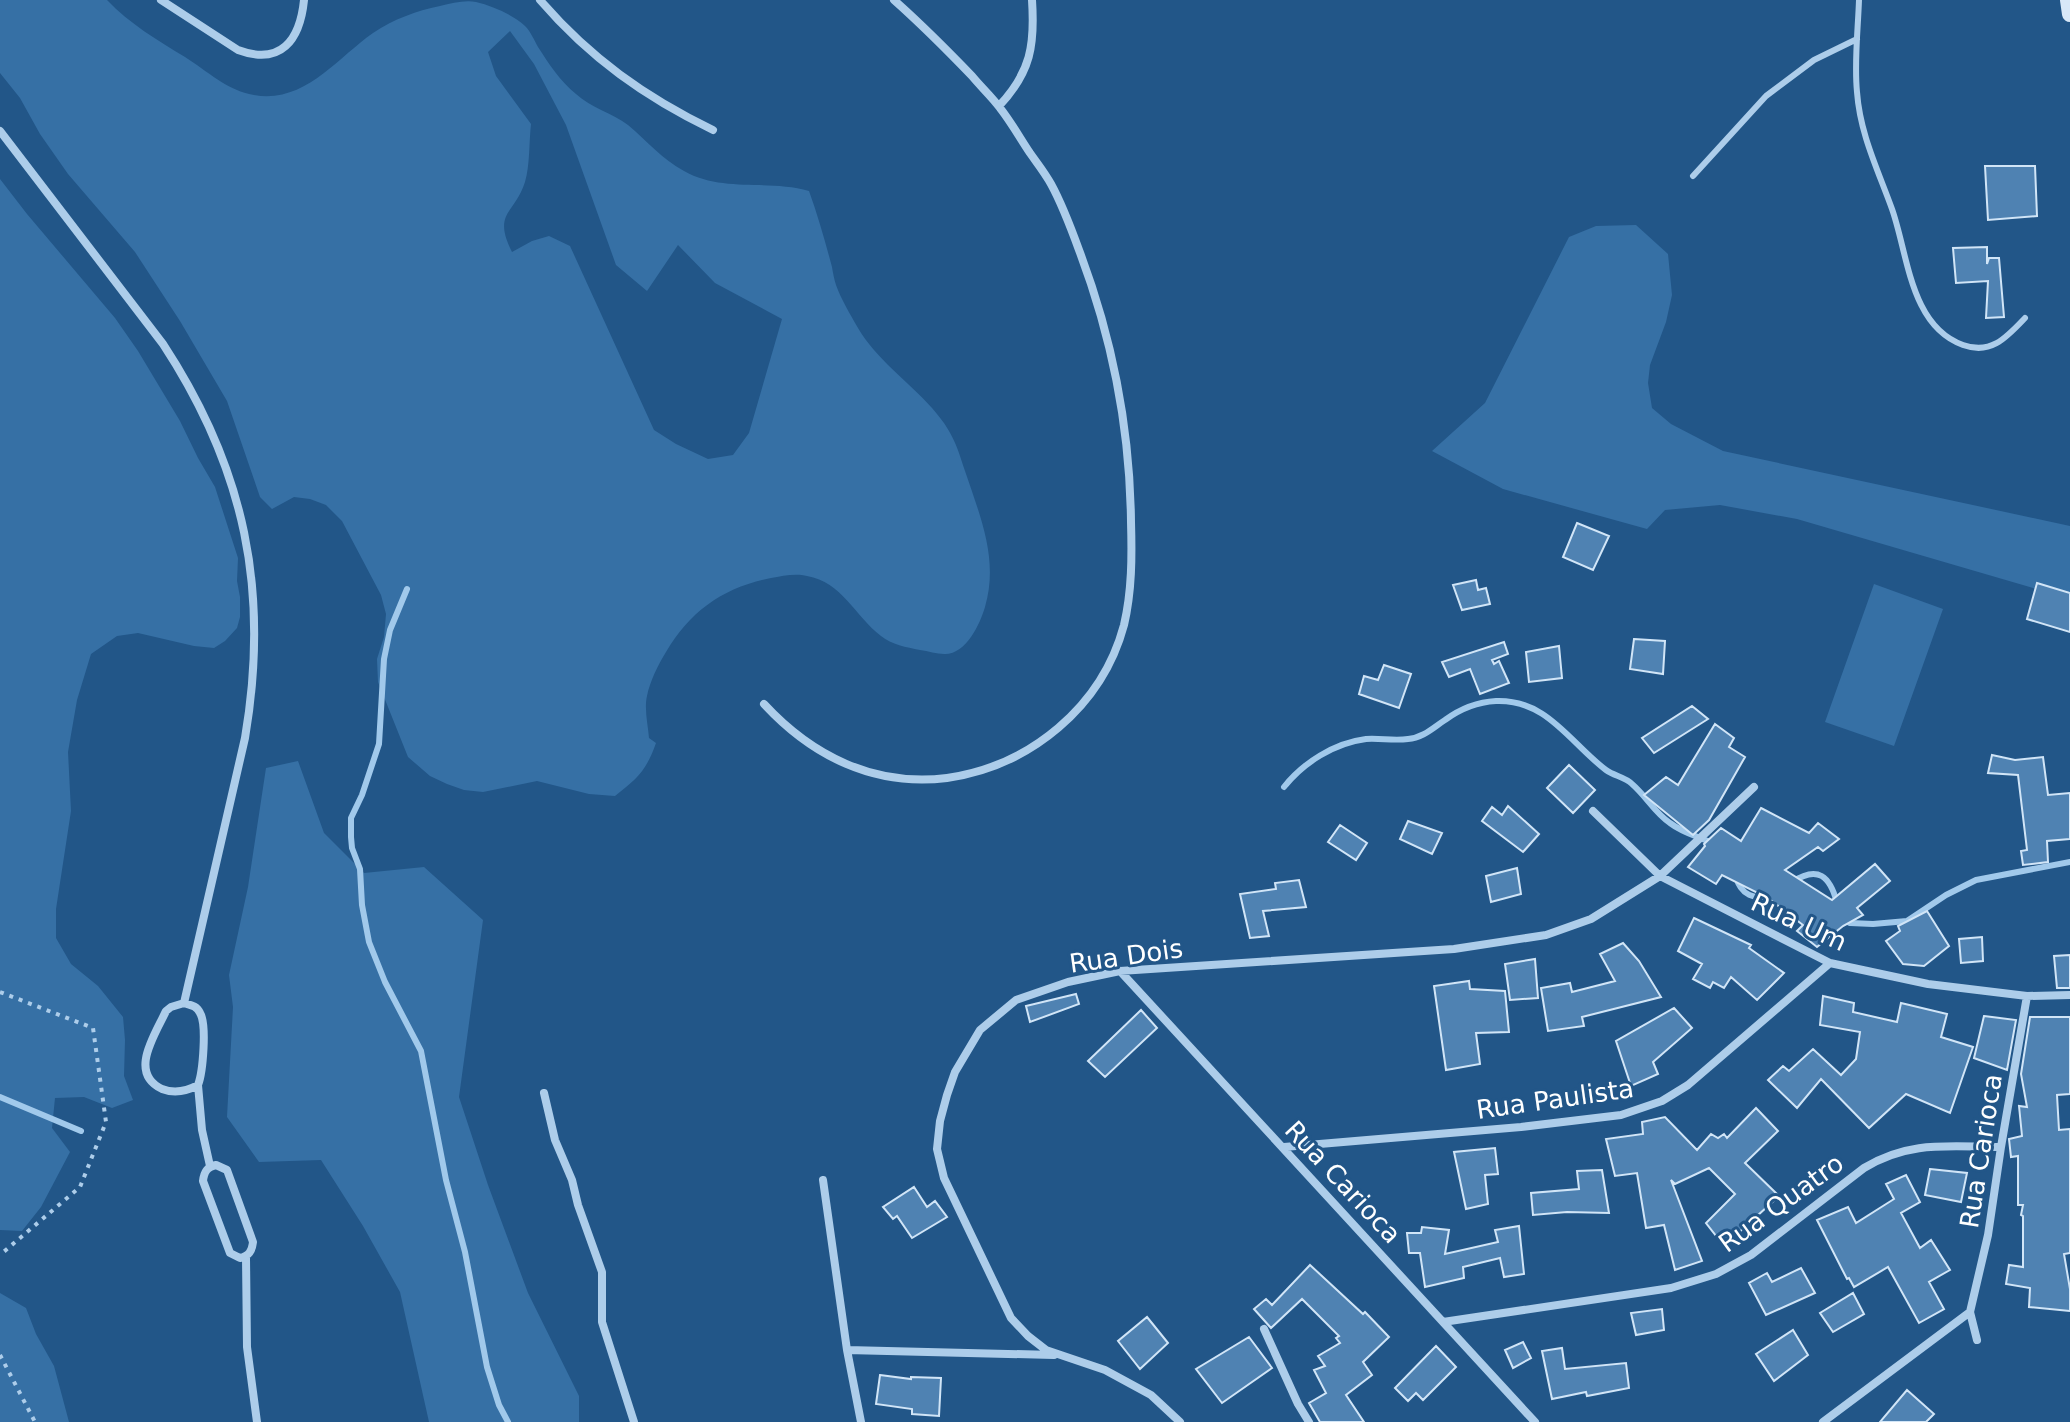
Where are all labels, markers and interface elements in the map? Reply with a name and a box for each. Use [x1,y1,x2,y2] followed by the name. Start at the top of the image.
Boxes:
[1746,887,1852,957] street label: Rua Um
[1067,933,1185,979] street label: Rua Dois
[1954,1072,2008,1230] street label: Rua Carioca
[1474,1073,1636,1125] street label: Rua Paulista
[1279,1115,1407,1249] street label: Rua Carioca
[1713,1148,1849,1258] street label: Rua Quatro

